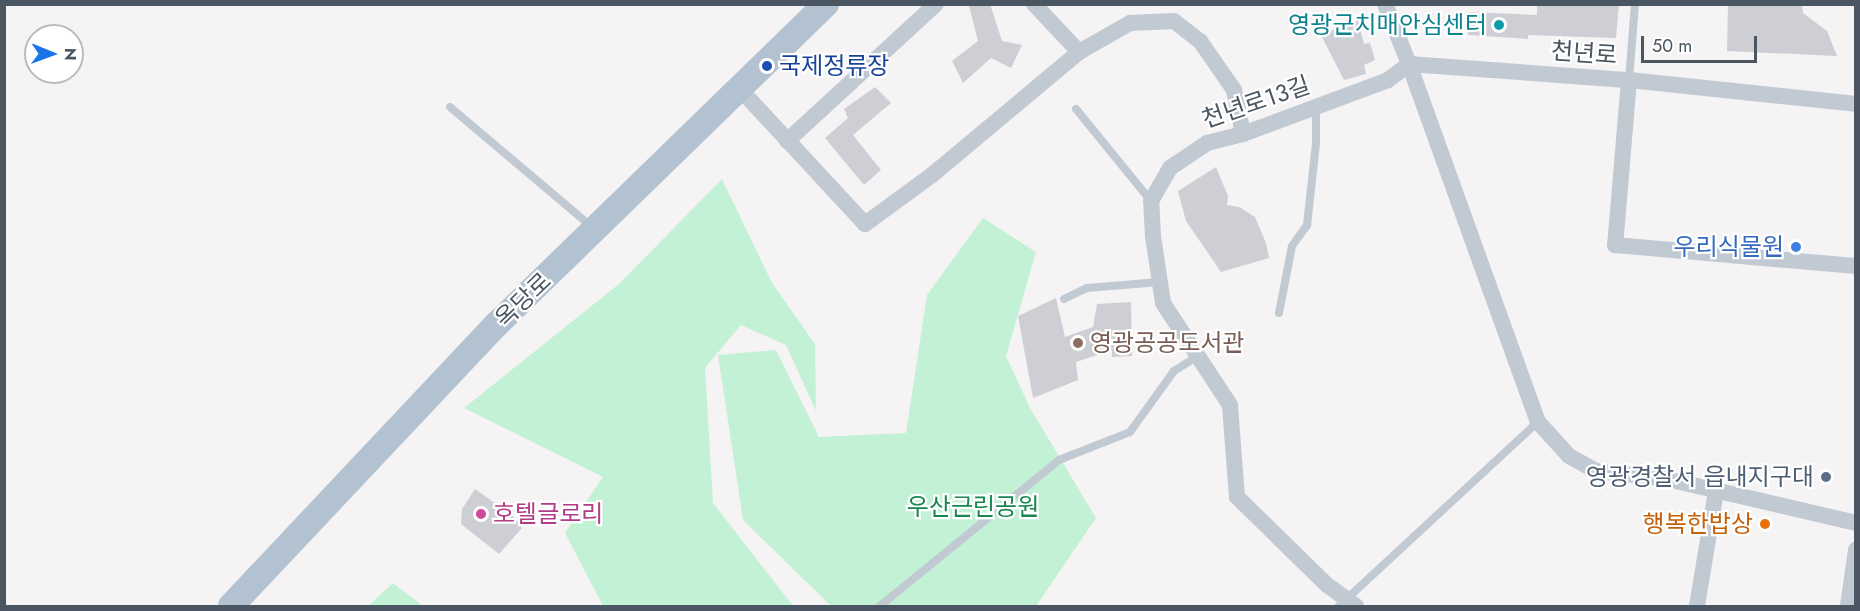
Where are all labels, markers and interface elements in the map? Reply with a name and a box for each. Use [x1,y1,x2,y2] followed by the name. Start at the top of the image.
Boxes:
[1288,11,1487,39] place label: 영광군치매안심센터
[1492,18,1506,32] marker: 영광군치매안심센터
[24,24,84,84] north arrow
[1644,24,1760,62] scale bar
[1652,33,1692,59] text: 50 m
[1550,36,1618,70] street label: 천년로
[59,48,82,61] text: N
[779,52,889,80] place label: 국제정류장
[760,59,774,73] marker: 국제정류장
[1198,70,1314,134] street label: 천년로13길
[1674,233,1784,261] place label: 우리식물원
[1789,240,1803,254] marker: 우리식물원
[489,267,557,333] street label: 옥당로
[1090,329,1245,357] place label: 영광공공도서관
[1071,336,1085,350] marker: 영광공공도서관
[1586,463,1814,491] place label: 영광경찰서 읍내지구대
[1819,470,1833,484] marker: 영광경찰서 읍내지구대
[907,493,1039,521] park label: 우산근린공원
[493,500,603,528] place label: 호텔글로리
[474,507,488,521] marker: 호텔글로리
[1643,510,1753,538] place label: 행복한밥상
[1758,517,1772,531] marker: 행복한밥상

